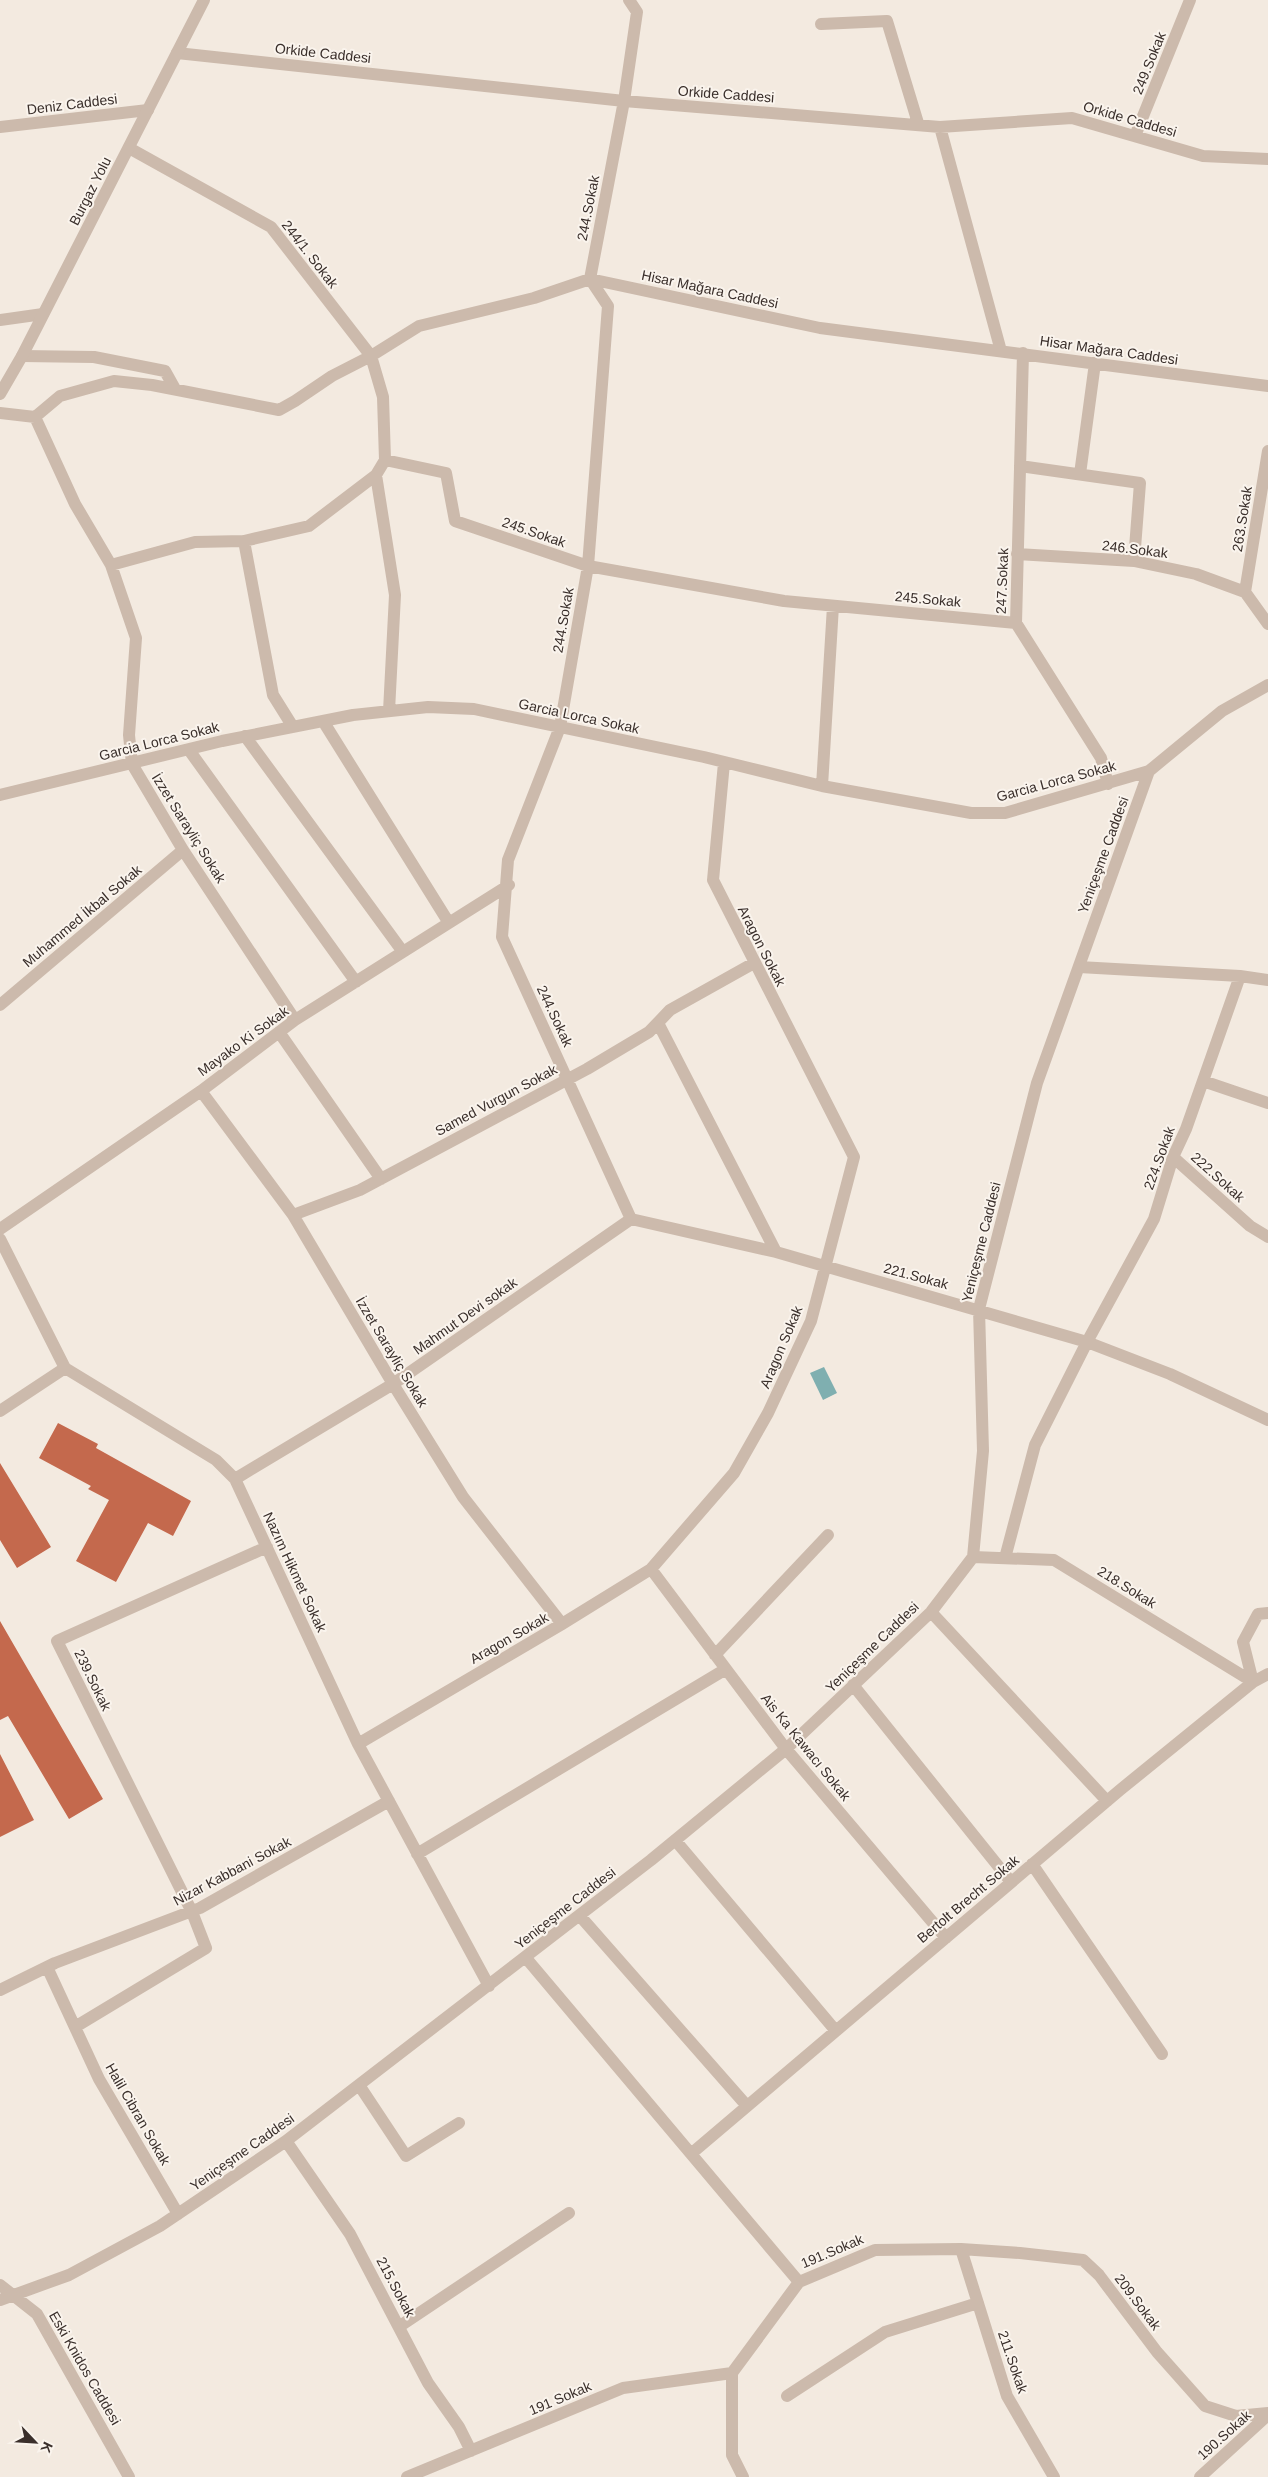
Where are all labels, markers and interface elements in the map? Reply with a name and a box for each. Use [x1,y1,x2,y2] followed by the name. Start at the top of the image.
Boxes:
[1129,28,1169,97] street label: 249.Sokak
[274,40,372,66] street label: Orkide Caddesi
[677,83,775,105] street label: Orkide Caddesi
[26,91,118,117] street label: Deniz Caddesi
[1081,98,1179,140] street label: Orkide Caddesi
[66,154,114,228] street label: Burgaz Yolu
[574,173,602,242] street label: 244.Sokak
[279,217,342,292] street label: 244/1. Sokak
[640,267,780,311] street label: Hisar Mağara Caddesi
[1039,332,1179,368] street label: Hisar Mağara Caddesi
[1229,484,1255,553] street label: 263.Sokak
[500,514,569,551] street label: 245.Sokak
[1101,537,1170,561] street label: 246.Sokak
[993,547,1011,614] street label: 247.Sokak
[549,585,577,654] street label: 244.Sokak
[894,588,963,610] street label: 245.Sokak
[517,695,642,737] street label: Garcia Lorca Sokak
[97,718,222,764] street label: Garcia Lorca Sokak
[995,757,1118,805] street label: Garcia Lorca Sokak
[149,770,231,887] street label: İzzet Sarayliç Sokak
[1074,794,1132,916] street label: Yeniçeşme Caddesi
[19,860,145,970] street label: Muhammed İkbal Sokak
[735,903,790,990] street label: Aragon Sokak
[534,983,577,1050] street label: 244.Sokak
[195,1002,292,1079] street label: Mayako Ki Sokak
[432,1061,561,1139] street label: Samed Vurgun Sokak
[1140,1123,1178,1192] street label: 224.Sokak
[1188,1149,1249,1206] street label: 222.Sokak
[958,1180,1004,1304] street label: Yeniçeşme Caddesi
[882,1260,951,1293] street label: 221.Sokak
[410,1274,521,1358] street label: Mahmut Devi sokak
[353,1293,433,1411] street label: İzzet Sarayliç Sokak
[756,1302,806,1391] street label: Aragon Sokak
[260,1509,330,1636] street label: Nazım Hikmet Sokak
[1095,1563,1160,1612] street label: 218.Sokak
[822,1598,922,1696] street label: Yeniçeşme Caddesi
[467,1609,552,1667] street label: Aragon Sokak
[71,1647,115,1714] street label: 239.Sokak
[758,1690,855,1805] street label: Ais Ka Kawacı Sokak
[171,1833,294,1909] street label: Nizar Kabbani Sokak
[914,1851,1023,1946] street label: Bertolt Brecht Sokak
[512,1864,618,1952] street label: Yeniçeşme Caddesi
[102,2060,174,2169] street label: Halil Cibran Sokak
[187,2110,297,2194] street label: Yeniçeşme Caddesi
[798,2230,866,2271] street label: 191.Sokak
[373,2254,419,2321] street label: 215.Sokak
[1112,2271,1165,2334] street label: 209.Sokak
[46,2308,124,2428] street label: Eski Knidos Caddesi
[995,2329,1031,2396] street label: 211.Sokak
[526,2377,594,2418] street label: 191 Sokak
[1194,2406,1255,2463] street label: 190.Sokak
[10,2417,60,2467] north arrow
[37,2440,56,2455] text: K

